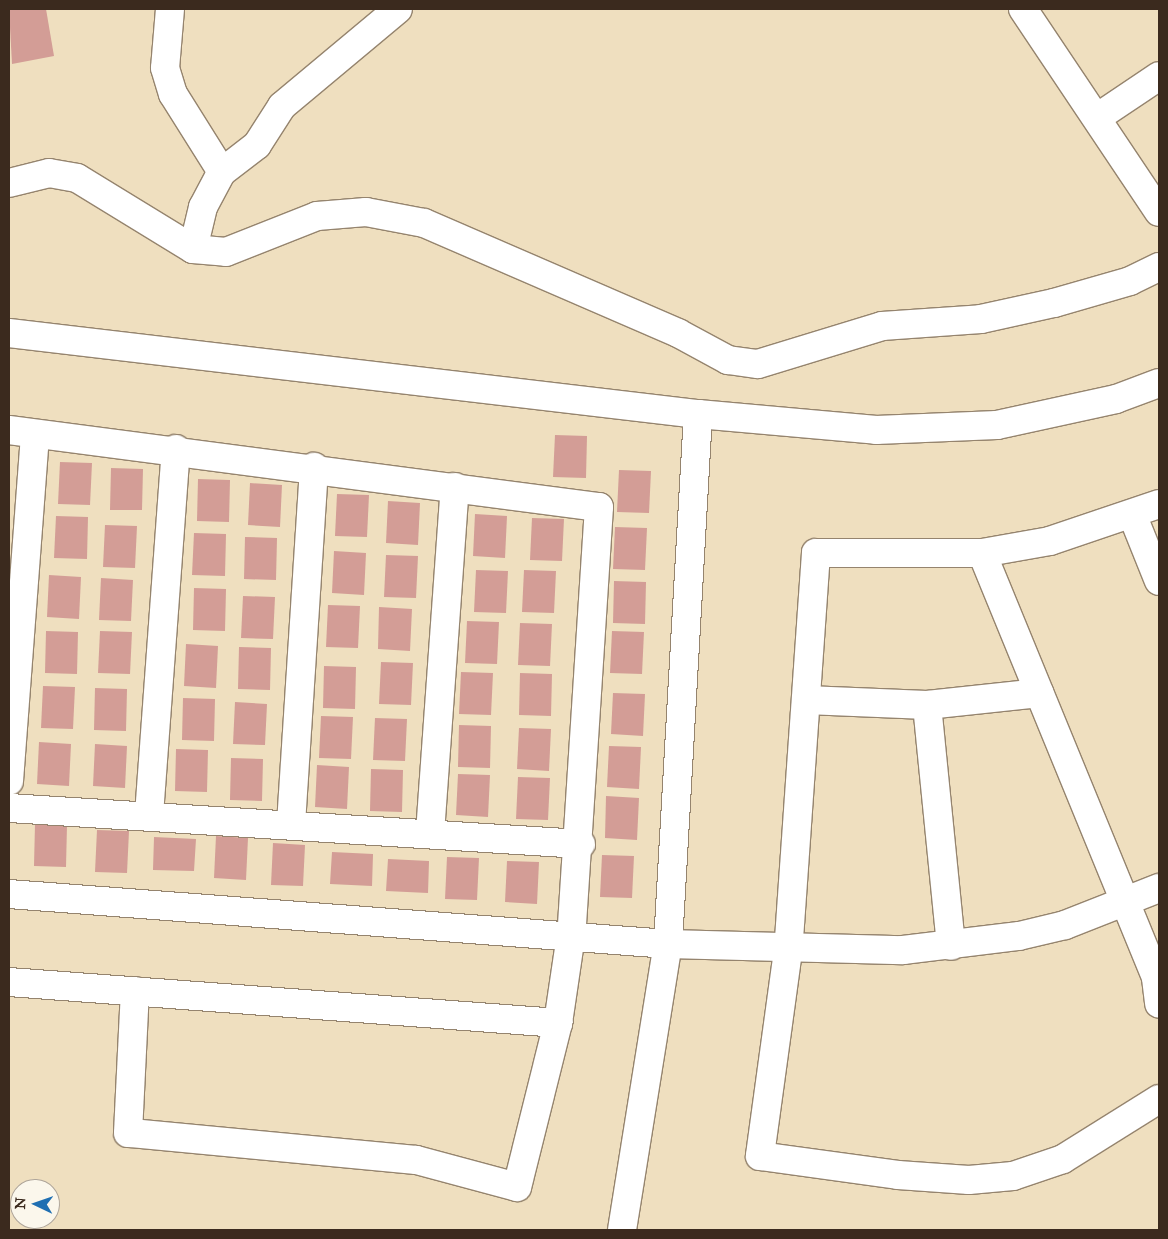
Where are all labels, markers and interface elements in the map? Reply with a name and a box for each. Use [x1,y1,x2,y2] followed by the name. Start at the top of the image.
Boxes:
[10,1179,60,1229] north arrow
[12,1197,29,1210] text: N

